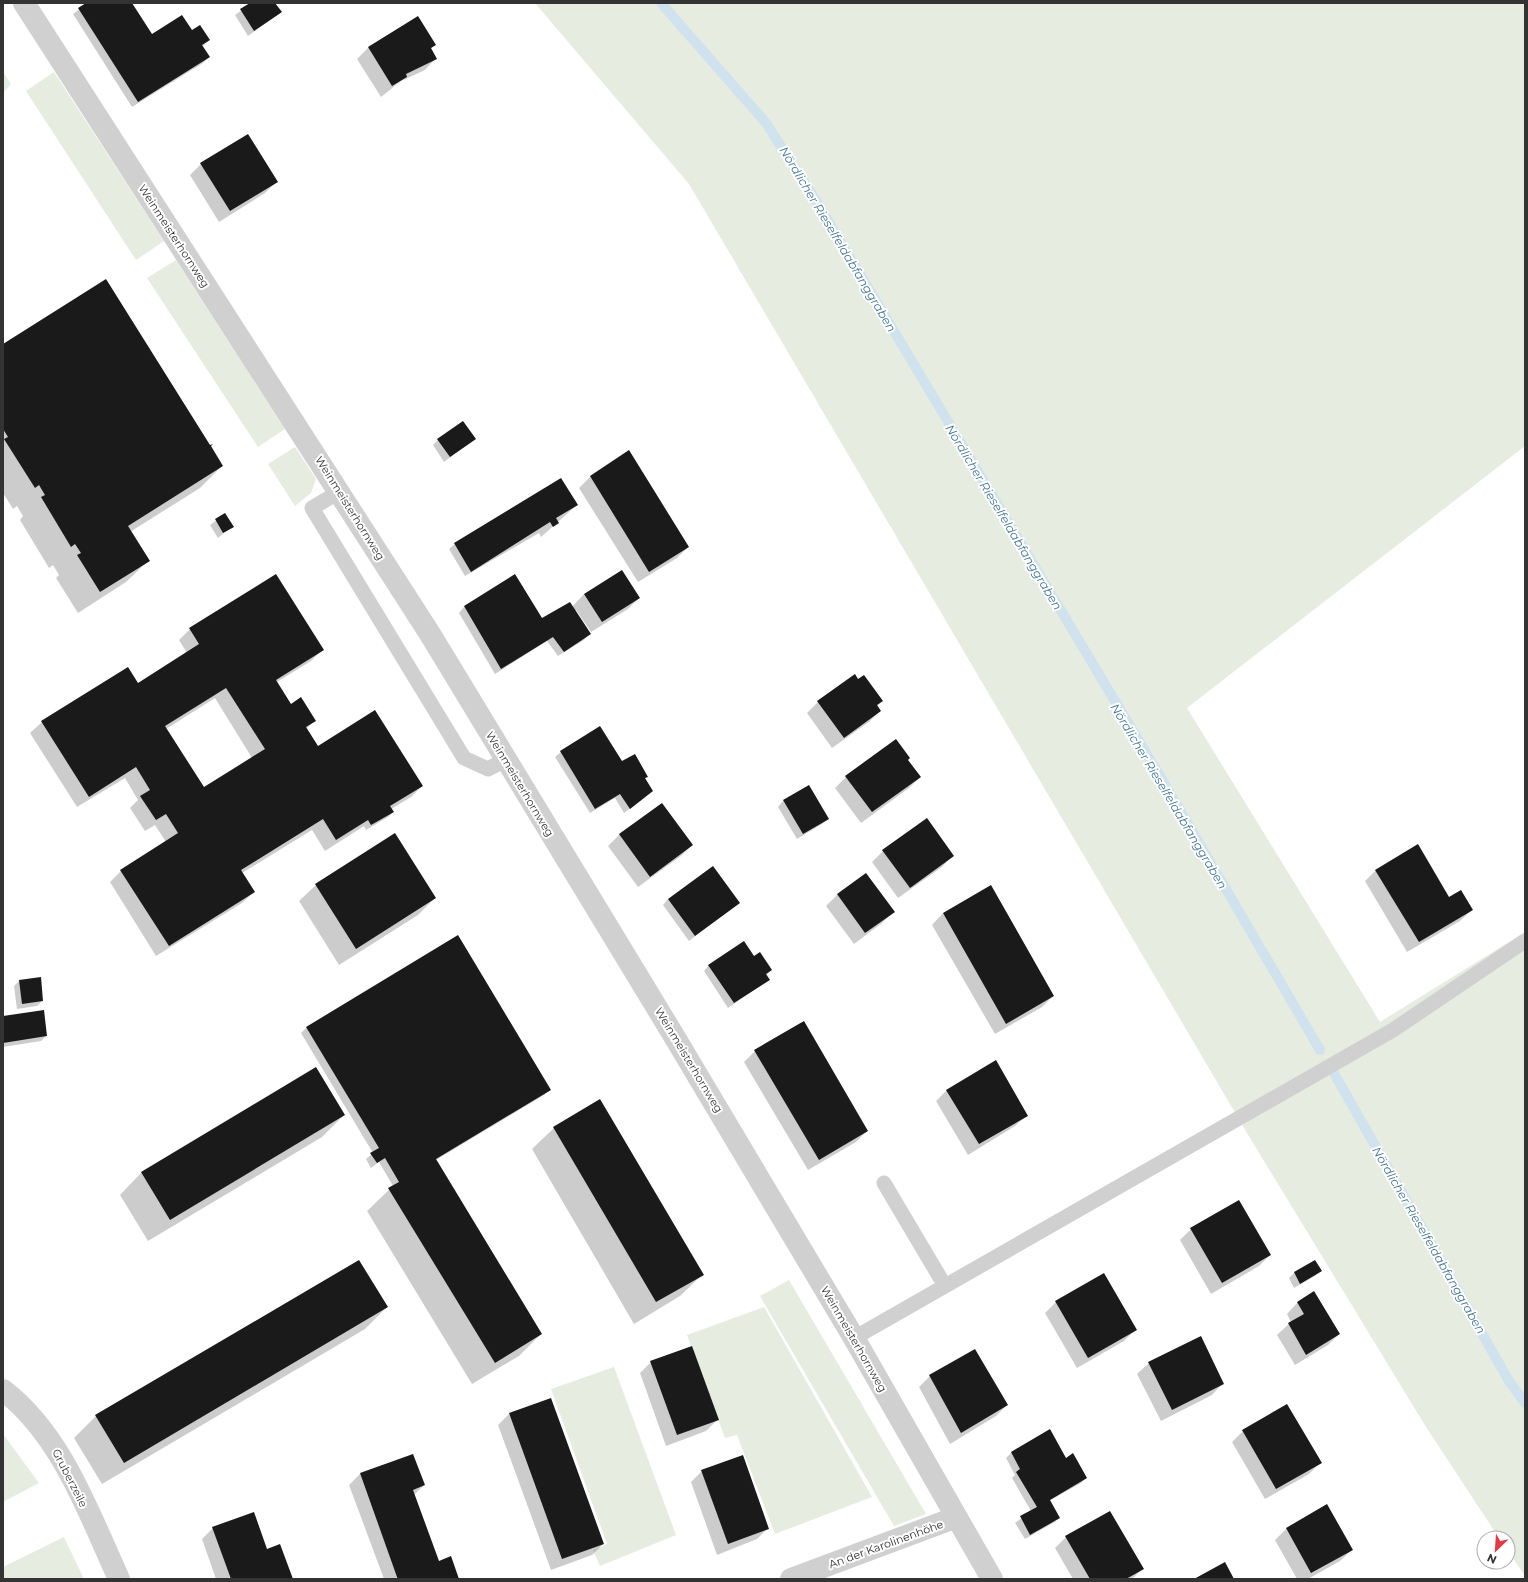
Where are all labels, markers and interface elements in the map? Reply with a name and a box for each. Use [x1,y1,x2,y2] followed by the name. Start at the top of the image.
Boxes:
[777,144,899,334] water label: Nördlicher Rieselfeldabfanggraben
[135,182,213,290] street label: Weinmeisterhornweg
[943,422,1065,612] water label: Nördlicher Rieselfeldabfanggraben
[312,453,388,563] street label: Weinmeisterhornweg
[1108,701,1230,891] water label: Nördlicher Rieselfeldabfanggraben
[483,729,557,839] street label: Weinmeisterhornweg
[652,1005,726,1115] street label: Weinmeisterhornweg
[1369,1144,1489,1336] water label: Nördlicher Rieselfeldabfanggraben
[818,1283,890,1395] street label: Weinmeisterhornweg
[49,1447,91,1510] street label: Gruberzeile
[827,1517,945,1571] street label: An der Karolinenhöhe
[1476,1530,1516,1570] north arrow
[1485,1551,1499,1567] text: N

